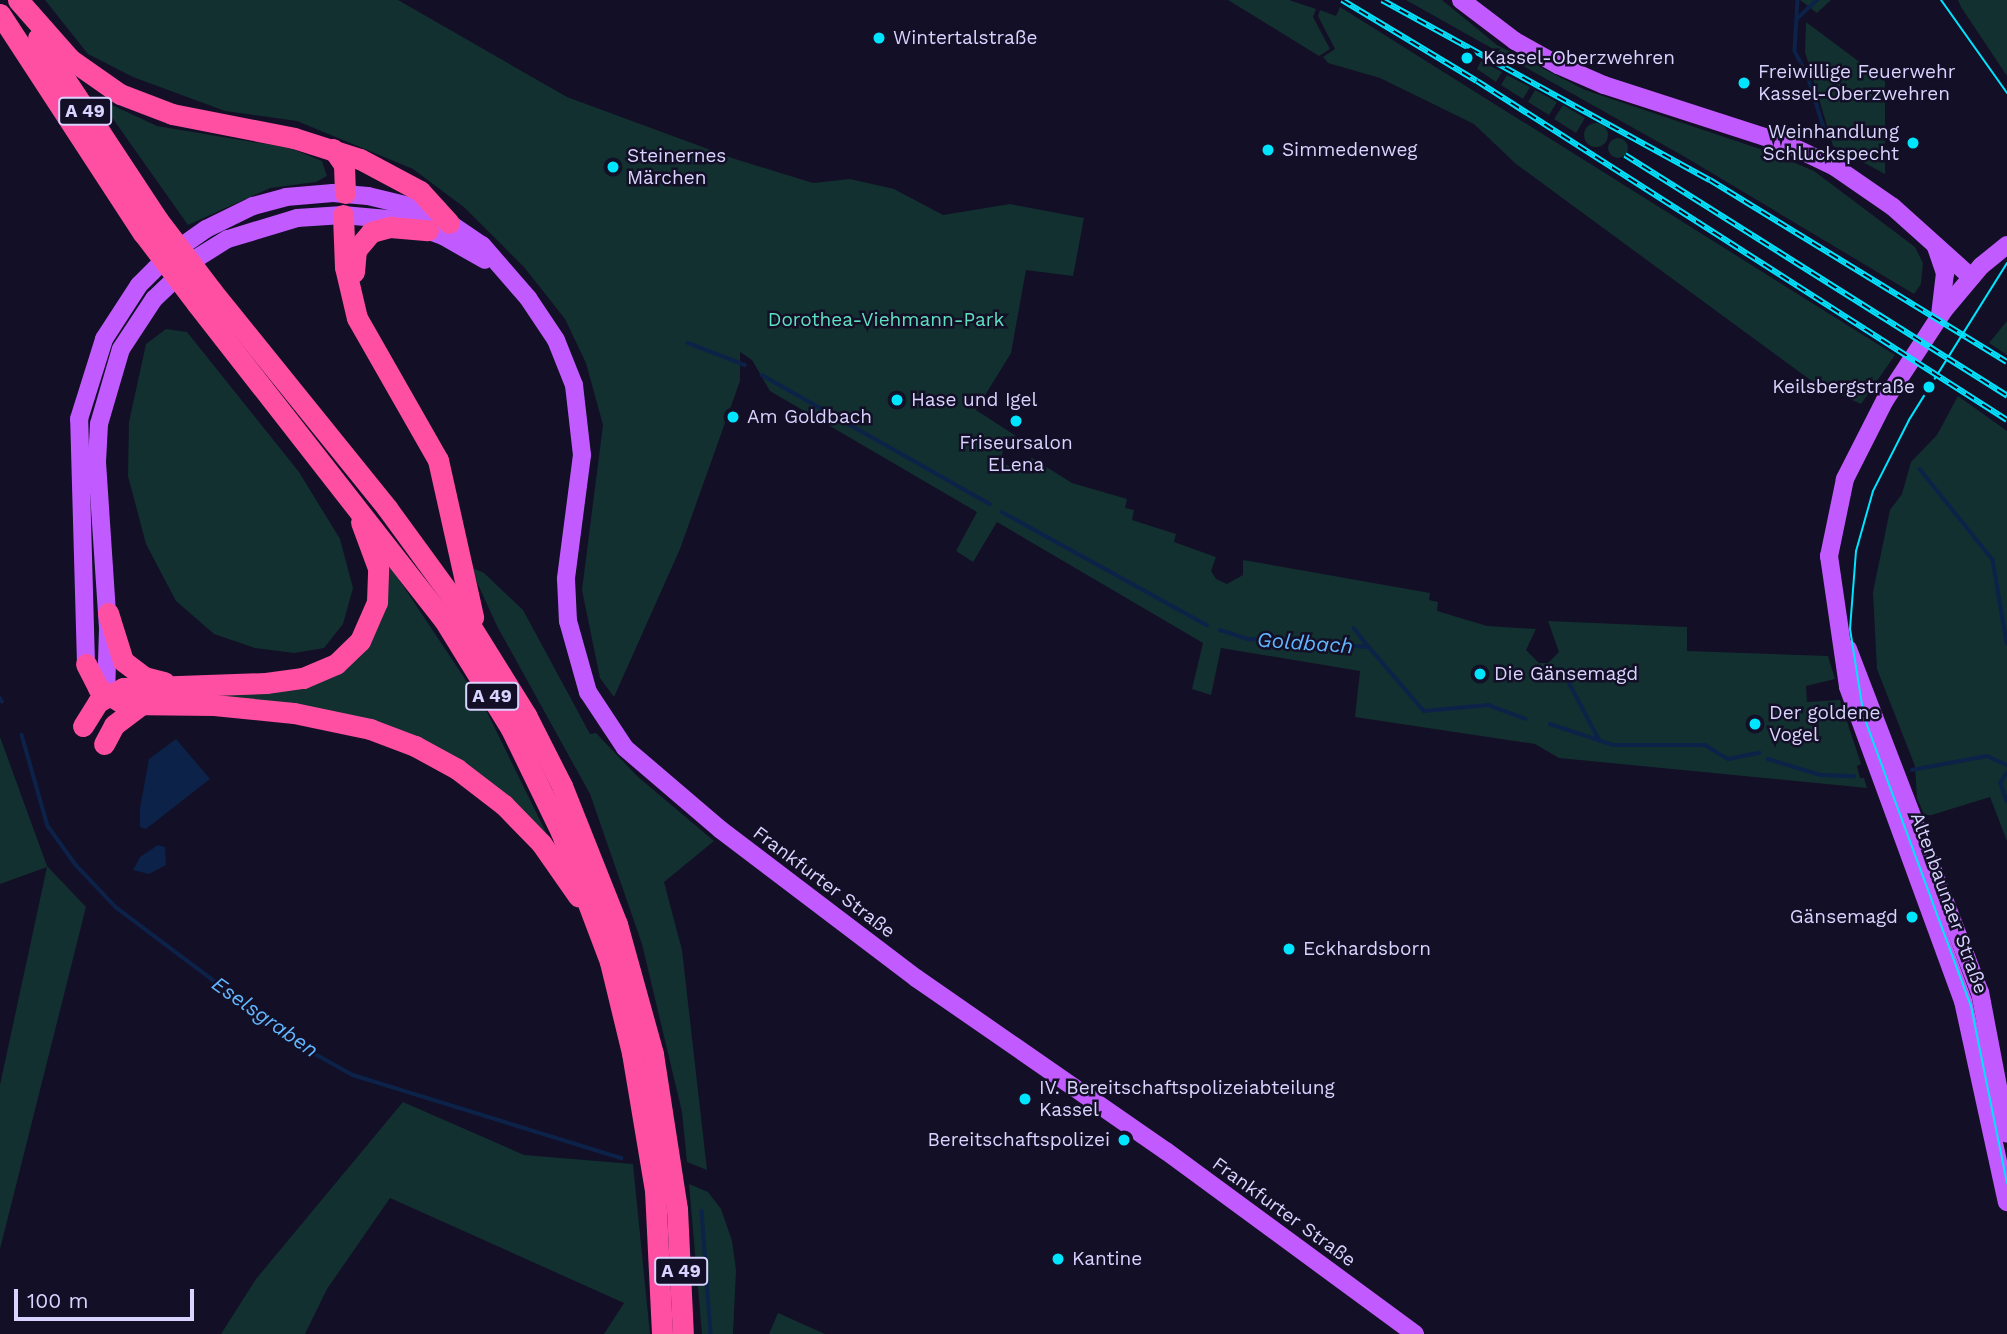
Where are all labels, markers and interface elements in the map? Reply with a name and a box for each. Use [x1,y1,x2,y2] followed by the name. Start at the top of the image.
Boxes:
[893,27,1037,49] place label: Wintertalstraße
[871,30,887,46] marker: Wintertalstraße
[1483,47,1675,69] place label: Kassel-Oberzwehren
[1457,48,1477,68] marker: Kassel-Oberzwehren
[1758,61,1955,105] place label: Freiwillige Feuerwehr Kassel-Oberzwehren
[1736,75,1752,91] marker: Freiwillige Feuerwehr Kassel-Oberzwehren
[57,96,113,126] road number: A 49
[1763,121,1899,165] place label: Weinhandlung Schluckspecht
[1905,135,1921,151] marker: Weinhandlung Schluckspecht
[1282,139,1417,161] place label: Simmedenweg
[1260,142,1276,158] marker: Simmedenweg
[627,145,726,189] place label: Steinernes Märchen
[605,159,621,175] marker: Steinernes Märchen
[768,309,1004,331] park label: Dorothea-Viehmann-Park
[1772,376,1915,398] place label: Keilsbergstraße
[1921,379,1937,395] marker: Keilsbergstraße
[911,389,1037,411] place label: Hase und Igel
[889,392,905,408] marker: Hase und Igel
[747,406,872,428] place label: Am Goldbach
[725,409,741,425] marker: Am Goldbach
[1008,413,1024,429] marker: Friseursalon ELena
[959,432,1073,476] place label: Friseursalon ELena
[1256,627,1354,659] water label: Goldbach
[1494,663,1638,685] place label: Die Gänsemagd
[1472,666,1488,682] marker: Die Gänsemagd
[464,682,520,710] road number: A 49
[1769,702,1881,746] place label: Der goldene Vogel
[1747,716,1763,732] marker: Der goldene Vogel
[1905,809,1993,997] street label: Altenbaunaer Straße
[748,821,900,943] street label: Frankfurter Straße
[1790,906,1898,928] place label: Gänsemagd
[1904,909,1920,925] marker: Gänsemagd
[1303,938,1431,960] place label: Eckhardsborn
[1281,941,1297,957] marker: Eckhardsborn
[207,971,323,1063] water label: Eselsgraben
[1039,1077,1335,1121] place label: IV. Bereitschaftspolizeiabteilung Kassel
[1017,1091,1033,1107] marker: IV. Bereitschaftspolizeiabteilung Kassel
[927,1129,1110,1151] place label: Bereitschaftspolizei
[1116,1132,1132,1148] marker: Bereitschaftspolizei
[1208,1152,1360,1272] street label: Frankfurter Straße
[1072,1248,1142,1270] place label: Kantine
[1050,1251,1066,1267] marker: Kantine
[653,1256,709,1286] road number: A 49
[18,1274,198,1318] scale bar
[27,1288,89,1313] text: 100 m

